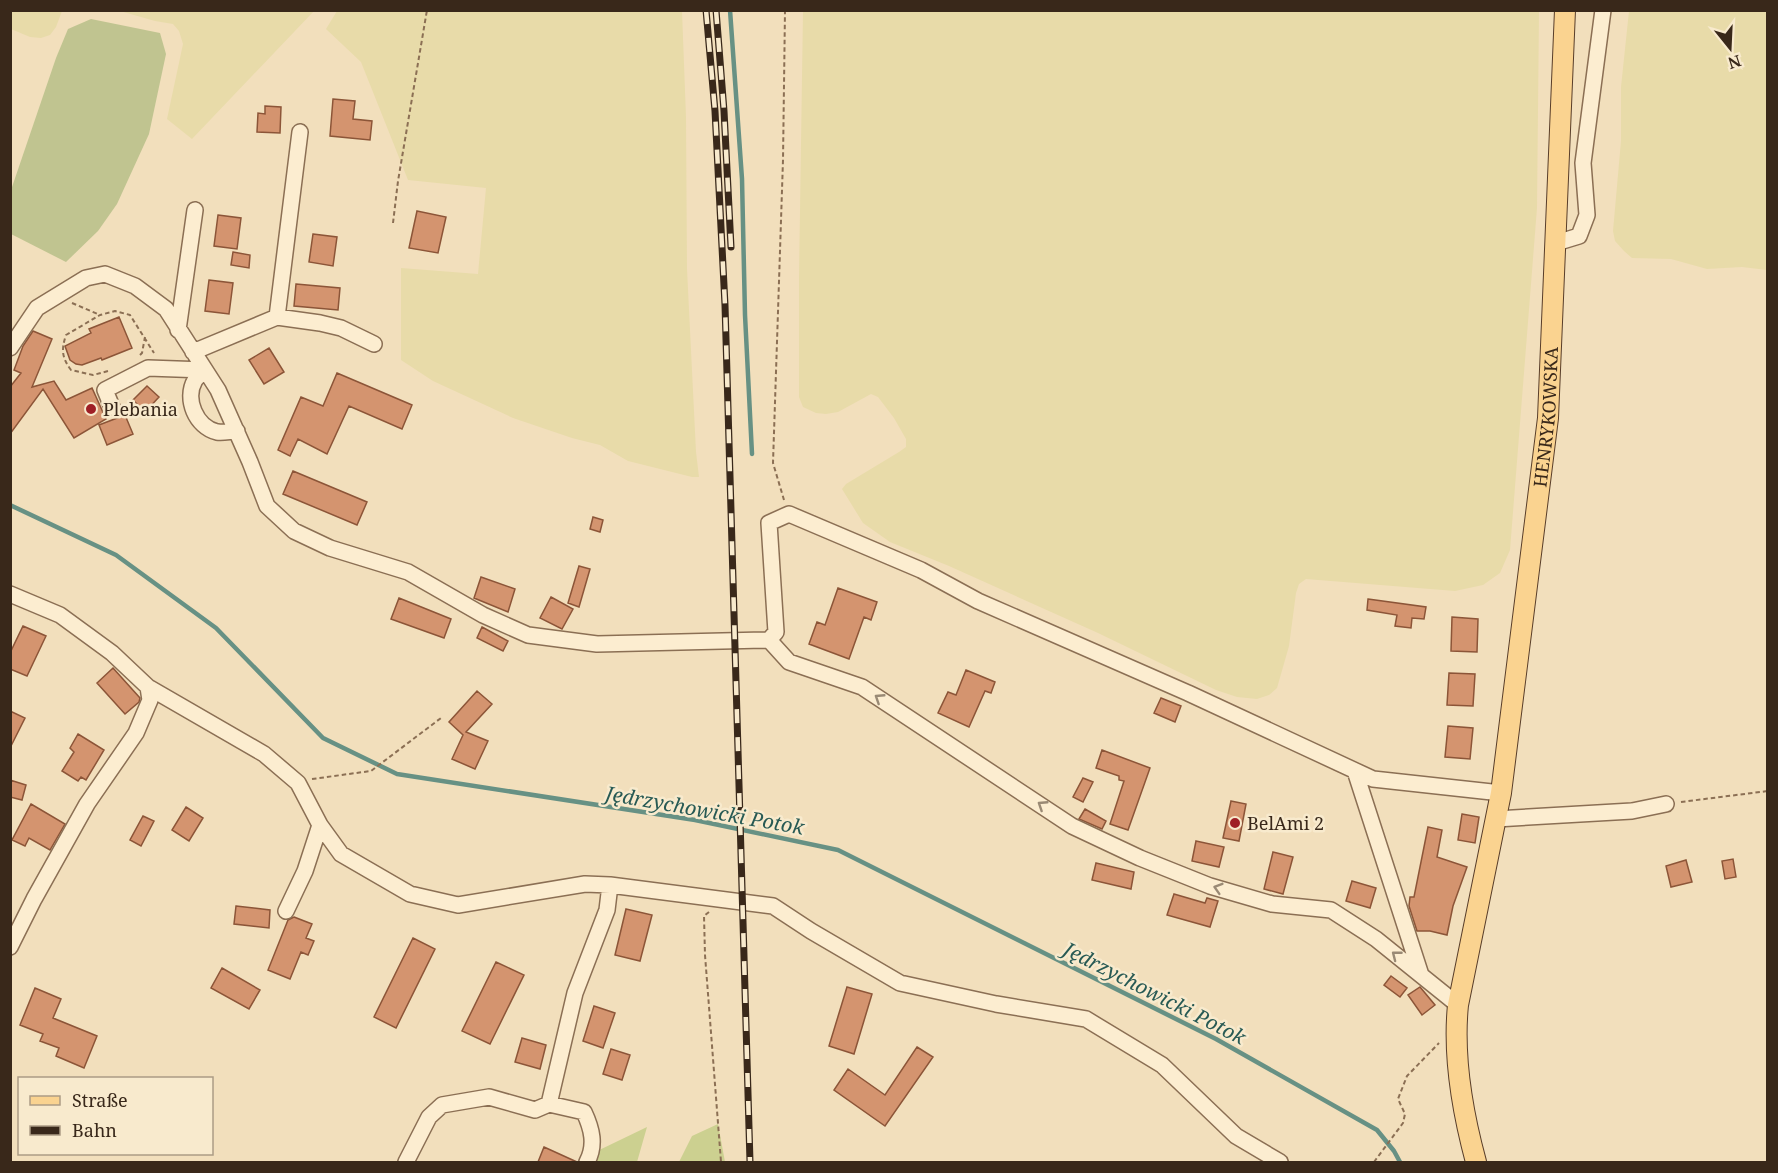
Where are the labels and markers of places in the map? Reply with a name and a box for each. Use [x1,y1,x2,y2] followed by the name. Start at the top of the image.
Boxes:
[103,397,178,421] place label: Plebania
[84,402,98,416] marker: Plebania
[1247,811,1324,835] place label: BelAmi 2
[1228,816,1242,830] marker: BelAmi 2

